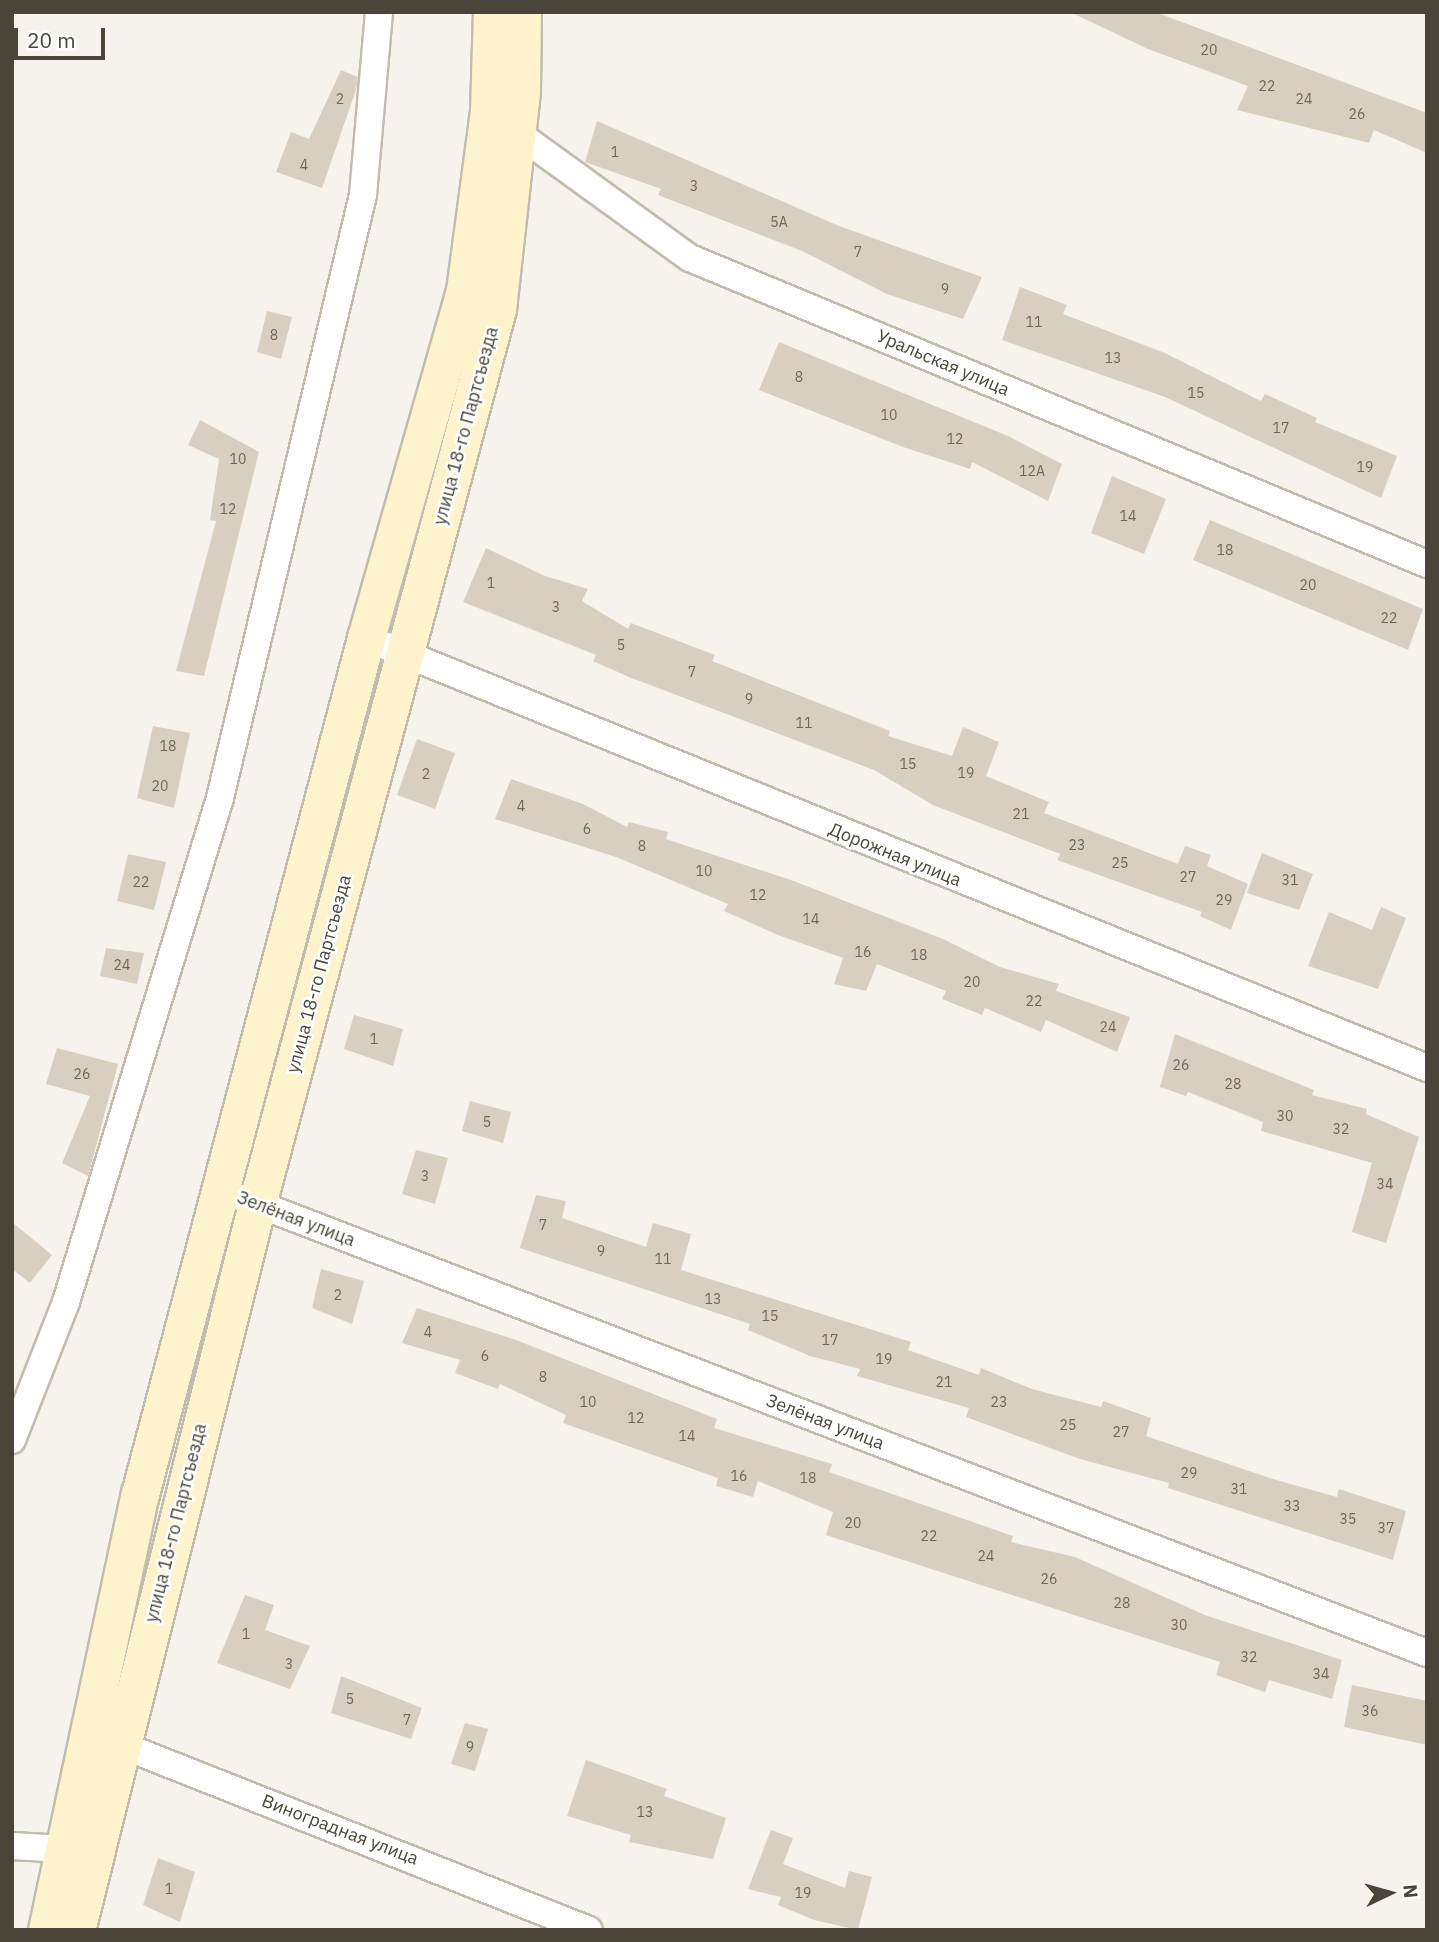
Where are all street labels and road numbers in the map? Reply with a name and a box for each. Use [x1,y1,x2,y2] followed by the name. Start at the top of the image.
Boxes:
[429,325,503,527] street label: улица 18-го Партсъезда
[873,325,1013,401] street label: Уральская улица
[826,819,964,891] street label: Дорожная улица
[282,873,356,1075] street label: улица 18-го Партсъезда
[234,1187,358,1251] street label: Зелёная улица
[763,1390,887,1454] street label: Зелёная улица
[141,1421,211,1625] street label: улица 18-го Партсъезда
[259,1790,421,1870] street label: Виноградная улица

